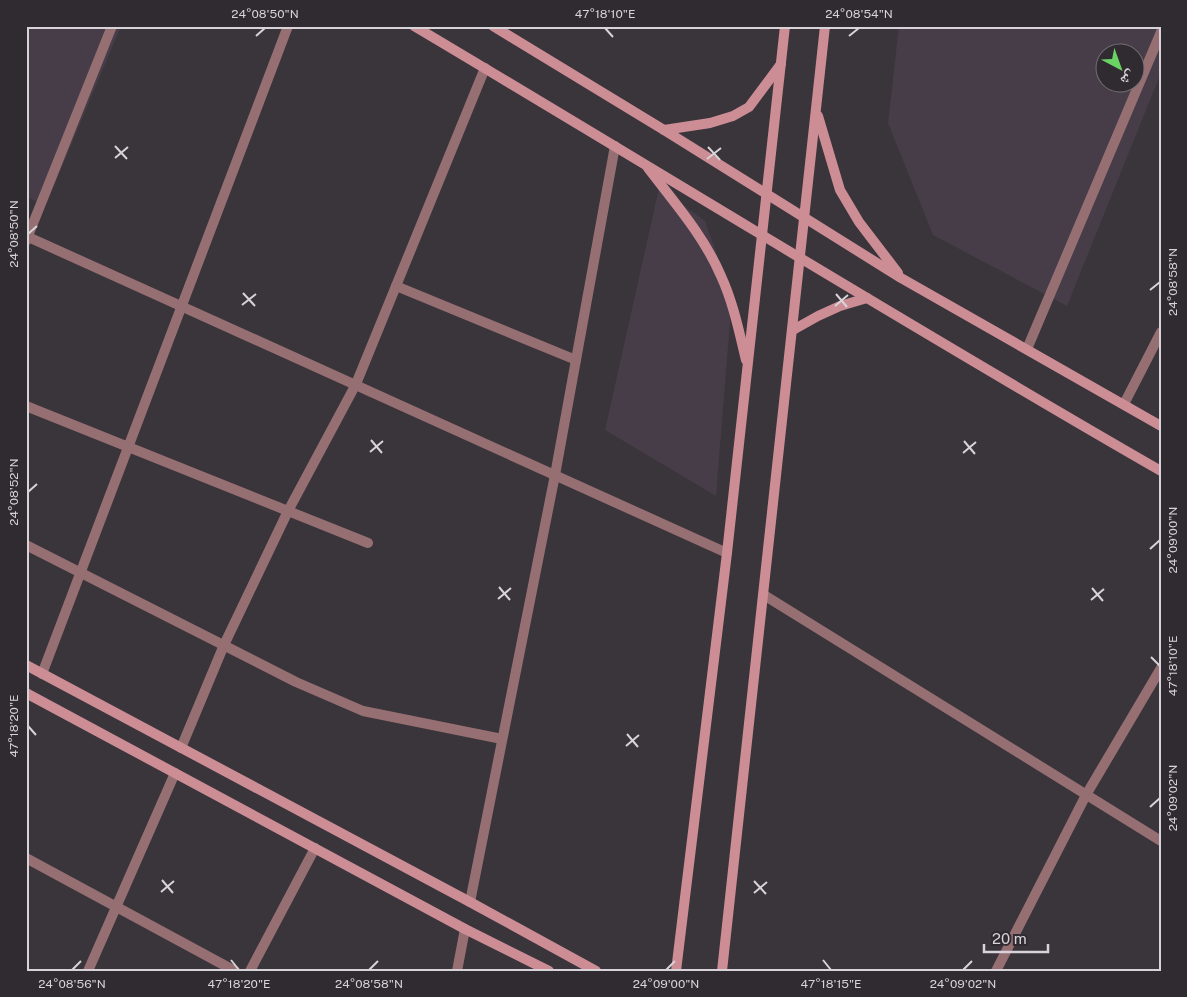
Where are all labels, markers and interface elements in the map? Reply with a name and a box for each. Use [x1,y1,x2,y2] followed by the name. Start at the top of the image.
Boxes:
[231,7,299,21] text: 24°08'50"N
[575,7,635,21] text: 47°18'10"E
[825,7,893,21] text: 24°08'54"N
[1094,42,1144,92] north arrow
[1117,66,1139,89] text: ش
[7,200,21,268] text: 24°08'50"N
[1166,248,1180,316] text: 24°08'58"N
[7,458,21,526] text: 24°08'52"N
[1166,507,1180,573] text: 24°09'00"N
[1166,636,1180,696] text: 47°18'10"E
[7,695,21,757] text: 47°18'20"E
[1166,765,1180,831] text: 24°09'02"N
[984,922,1048,954] scale bar
[992,930,1027,947] text: 20 m
[38,977,106,991] text: 24°08'56"N
[208,977,270,991] text: 47°18'20"E
[335,977,403,991] text: 24°08'58"N
[633,977,699,991] text: 24°09'00"N
[800,977,862,991] text: 47°18'15"E
[930,977,996,991] text: 24°09'02"N

